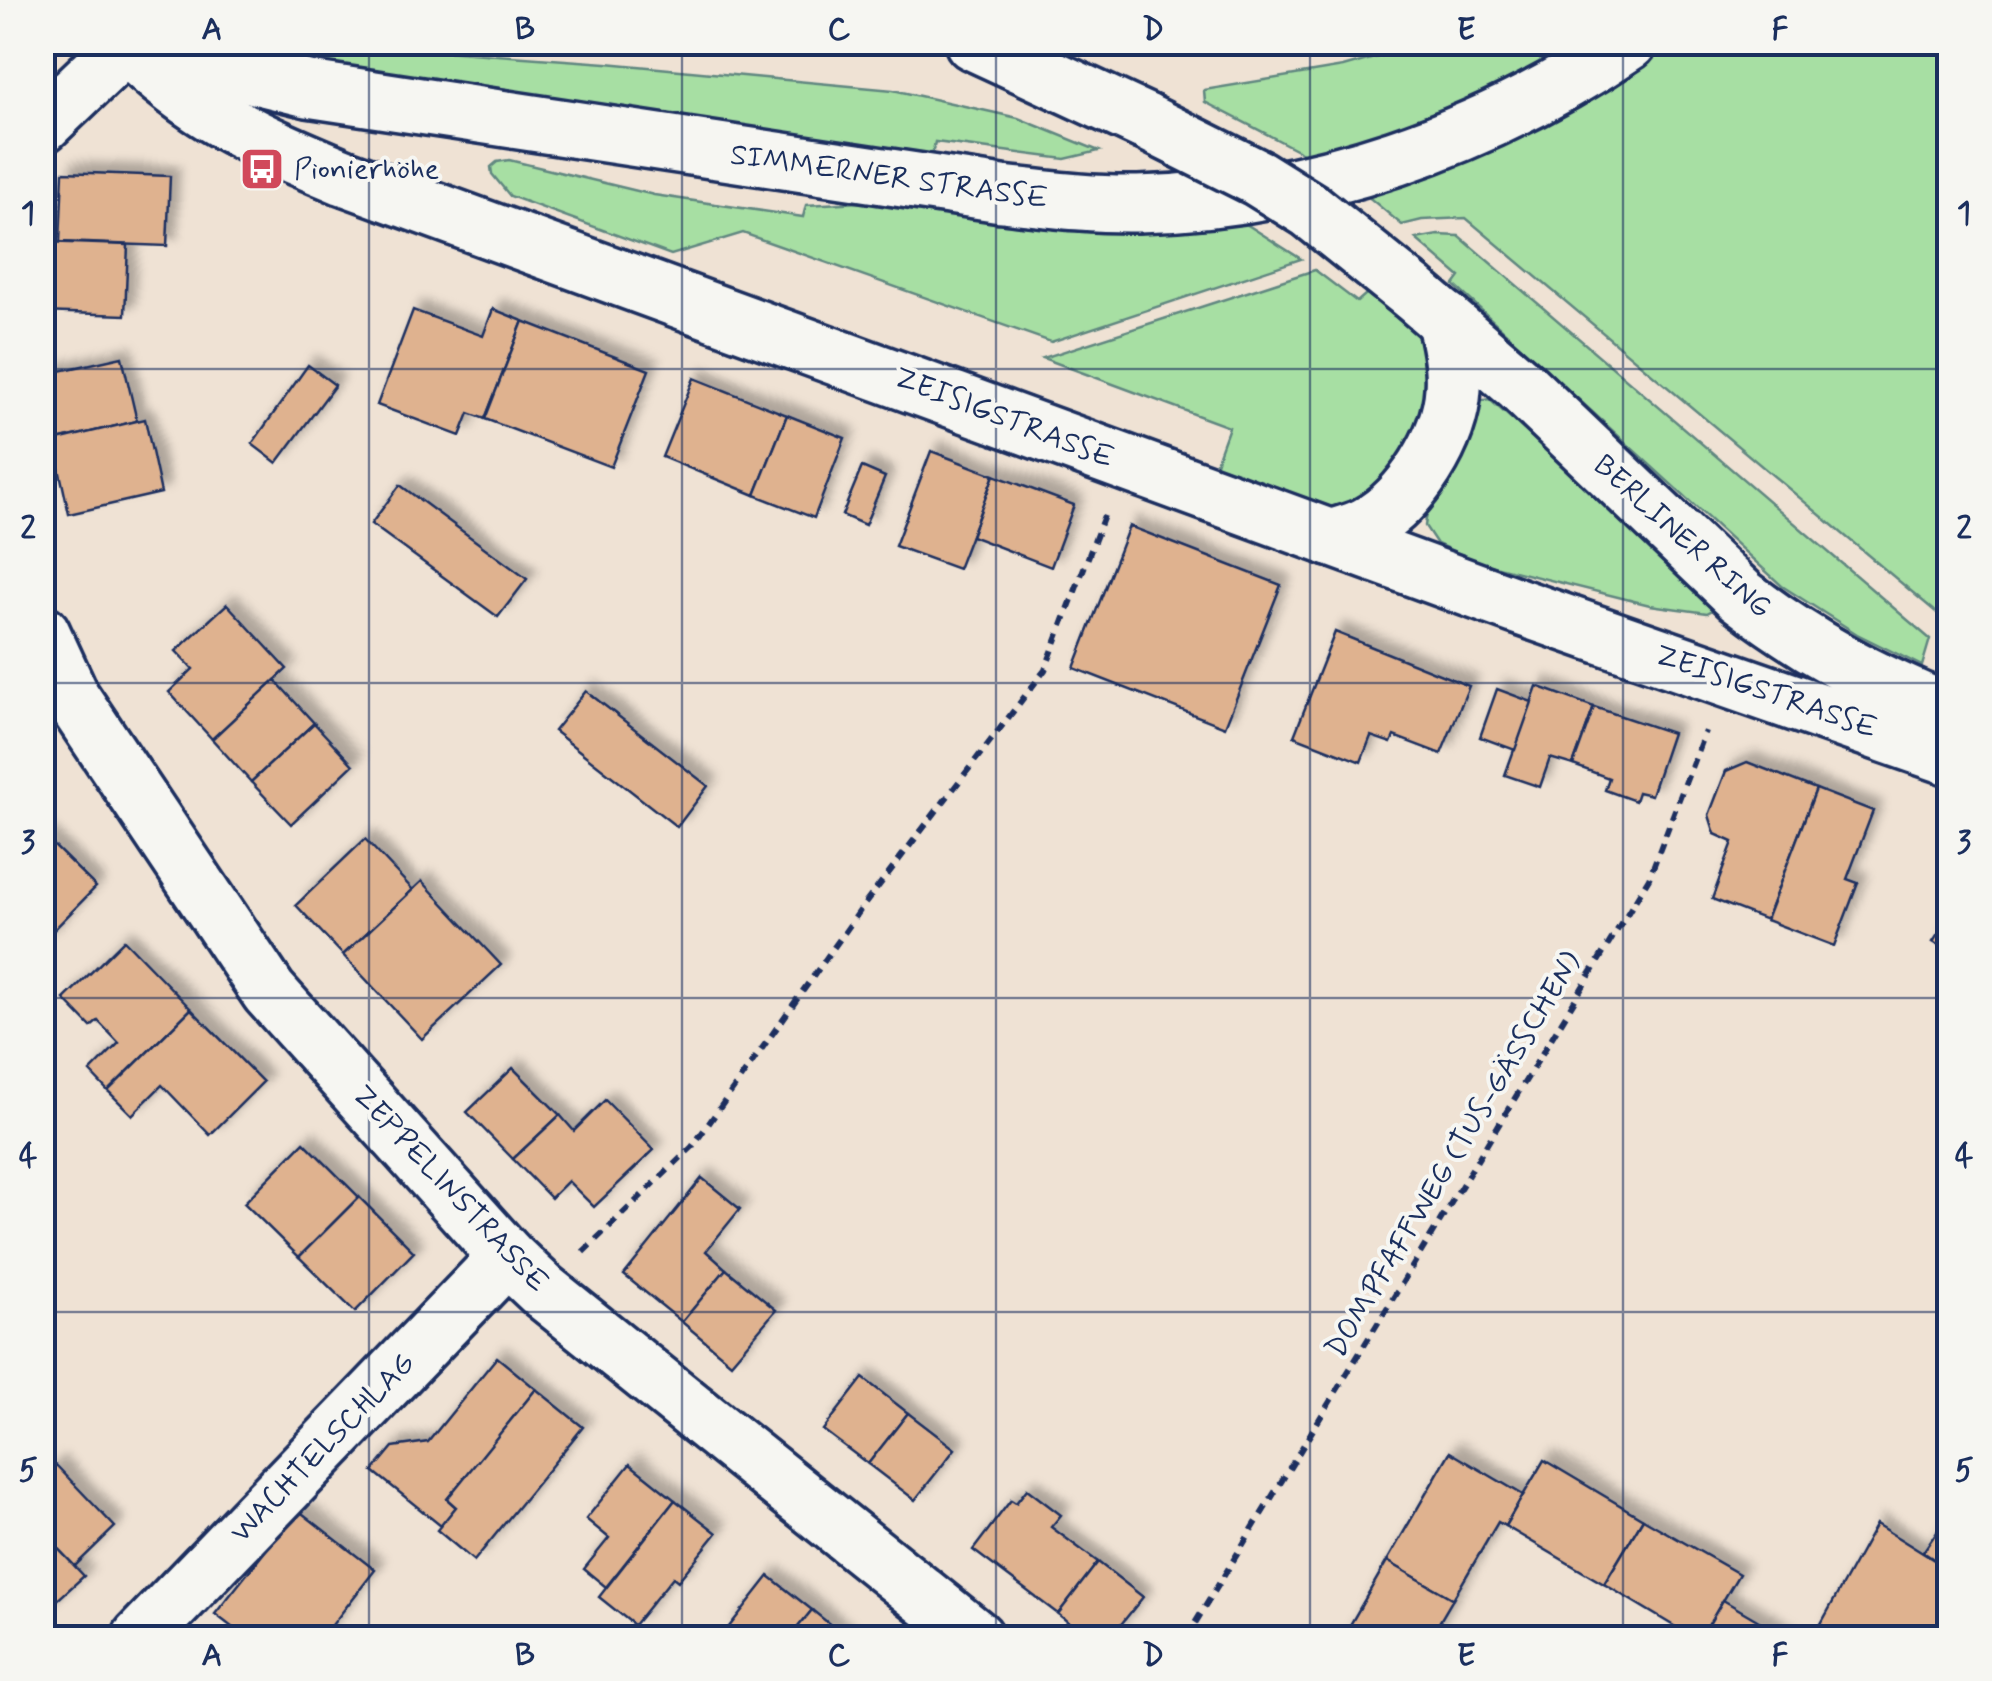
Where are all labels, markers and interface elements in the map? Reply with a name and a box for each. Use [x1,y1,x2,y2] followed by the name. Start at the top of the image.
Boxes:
[202,9,222,51] text: A
[515,9,535,51] text: B
[828,9,851,51] text: C
[1142,9,1164,51] text: D
[1457,9,1476,51] text: E
[1772,9,1789,51] text: F
[728,135,1050,219] street label: SIMMERNER STRASSE
[239,146,285,192] bus stop icon: Pionierhöhe
[294,150,439,189] place label: Pionierhöhe
[21,193,35,235] text: 1
[1957,193,1971,235] text: 1
[889,358,1119,478] street label: ZEISIGSTRASSE
[1585,446,1779,628] street label: BERLINER RING
[20,508,36,550] text: 2
[1956,508,1972,550] text: 2
[1650,636,1882,748] street label: ZEISIGSTRASSE
[21,822,36,864] text: 3
[1957,822,1972,864] text: 3
[1317,944,1591,1365] street label: DOMPFAFFWEG (TUS-GÄSSCHEN)
[343,1077,557,1301] street label: ZEPPELINSTRASSE
[19,1136,38,1178] text: 4
[1955,1136,1974,1178] text: 4
[222,1344,424,1552] street label: WACHTELSCHLAG
[18,1450,38,1492] text: 5
[1954,1450,1974,1492] text: 5
[202,1635,222,1677] text: A
[515,1635,535,1677] text: B
[828,1635,851,1677] text: C
[1142,1635,1164,1677] text: D
[1457,1635,1476,1677] text: E
[1772,1635,1789,1677] text: F

